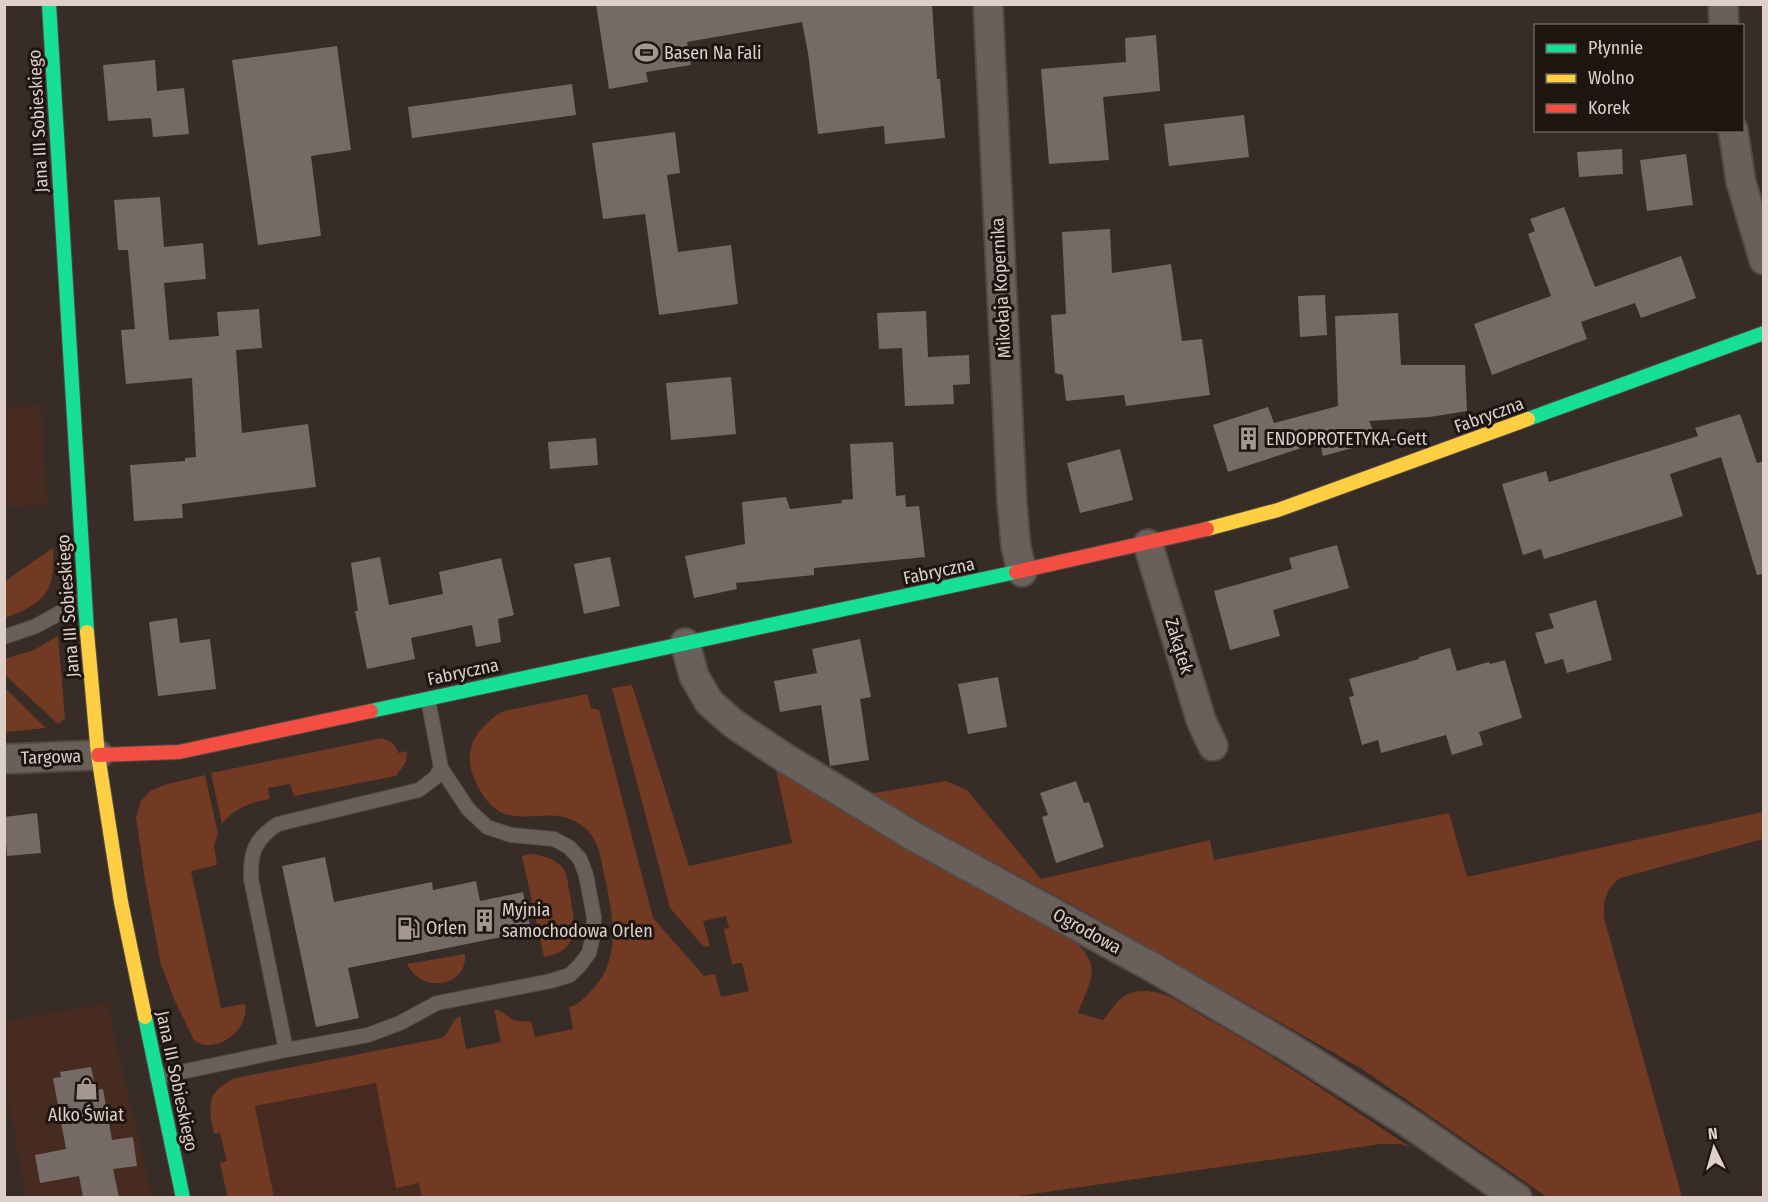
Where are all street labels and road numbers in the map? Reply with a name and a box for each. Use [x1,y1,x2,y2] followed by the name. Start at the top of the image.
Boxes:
[23,49,53,193] street label: Jana III Sobieskiego
[986,217,1016,359] street label: Mikołaja Kopernika
[1451,392,1527,438] street label: Fabryczna
[52,534,84,678] street label: Jana III Sobieskiego
[901,553,977,589] street label: Fabryczna
[1160,616,1198,677] street label: Zakątek
[425,654,501,690] street label: Fabryczna
[20,745,82,769] street label: Targowa
[1049,903,1125,959] street label: Ogrodowa
[151,1009,203,1153] street label: Jana III Sobieskiego

